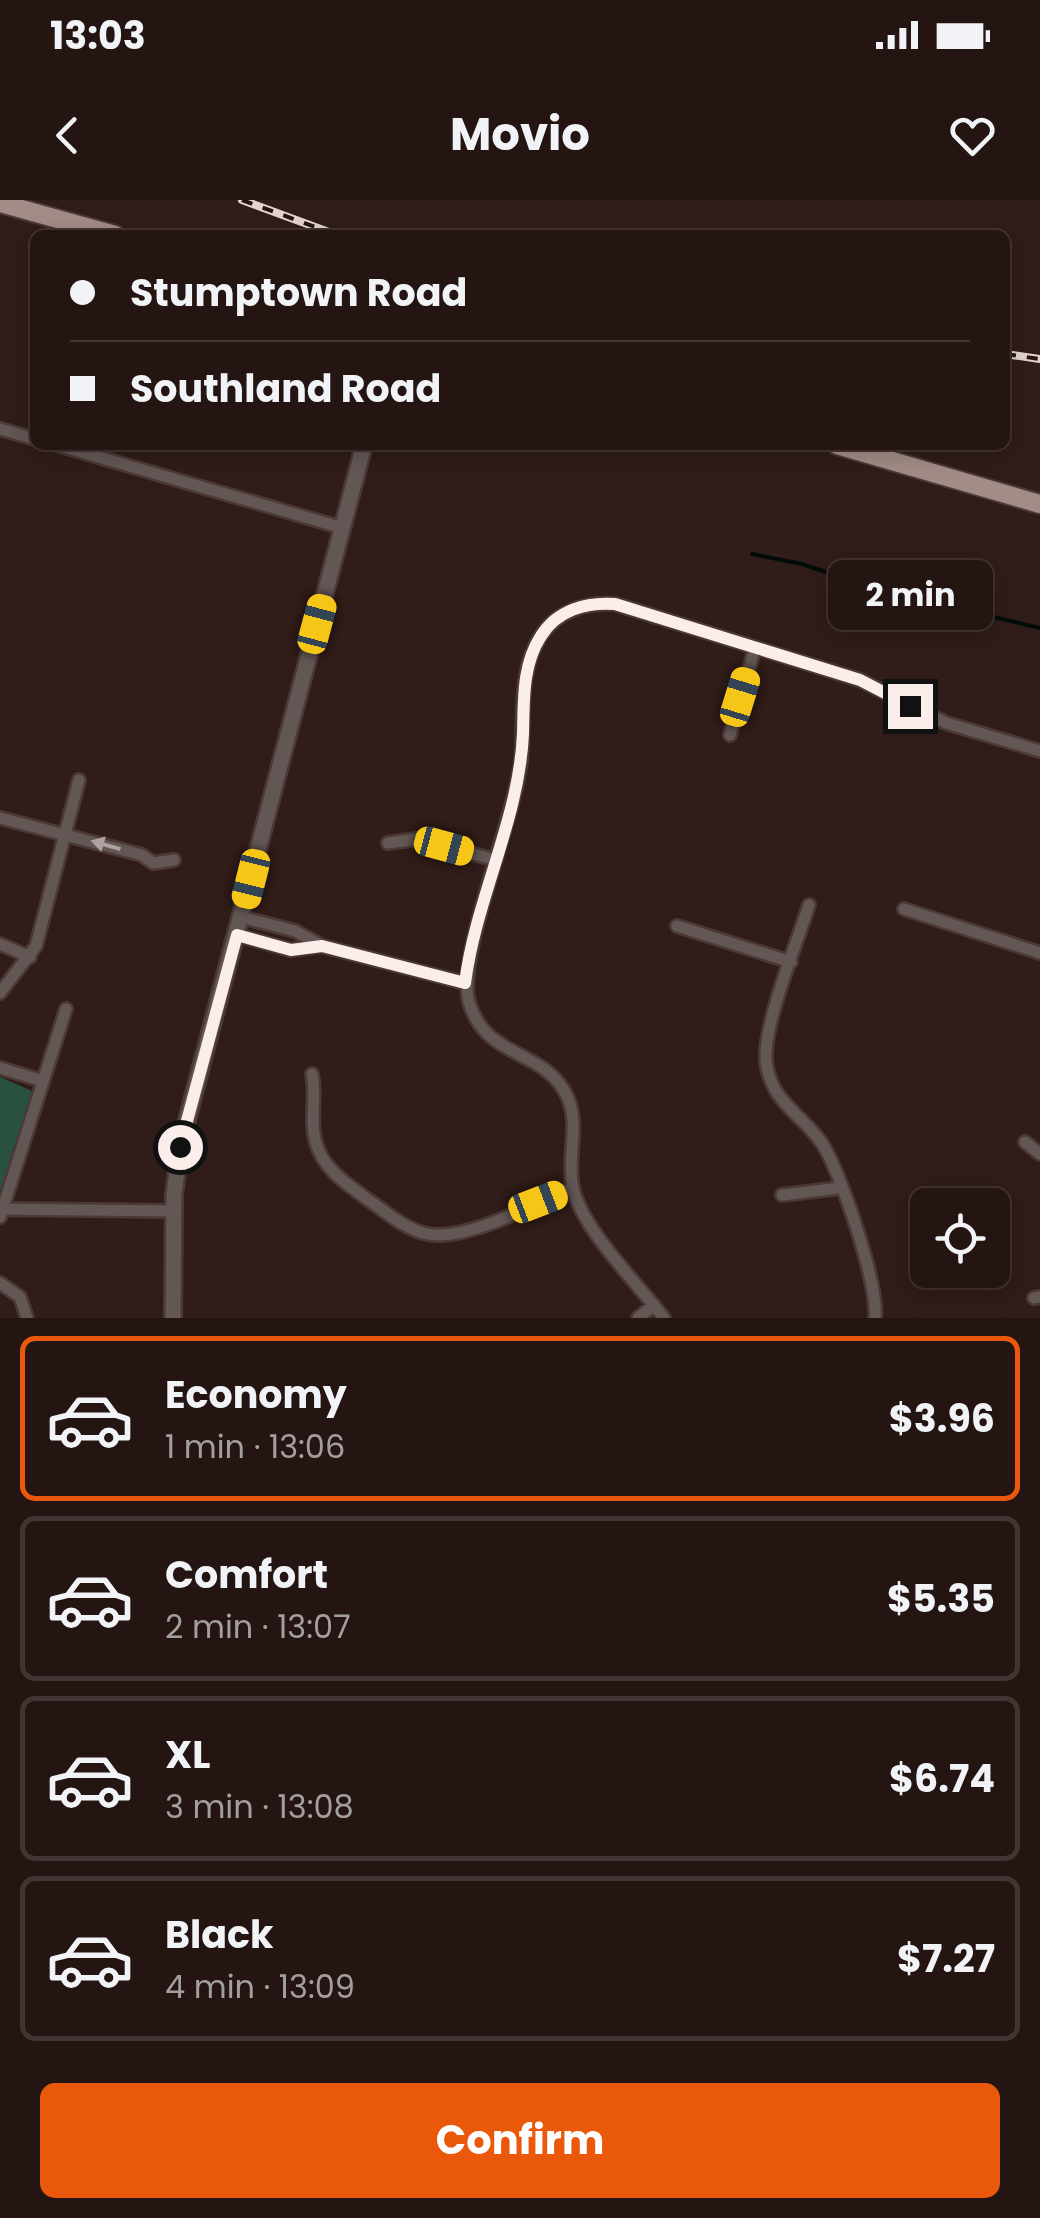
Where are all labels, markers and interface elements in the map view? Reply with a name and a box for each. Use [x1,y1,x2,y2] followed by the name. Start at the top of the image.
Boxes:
[50,9,146,62] text: 13:03
[450,103,590,166] text: Movio
[40,108,95,163] icon: back
[945,108,1000,163] icon: heart
[130,266,467,319] text: Stumptown Road
[130,362,441,415] text: Southland Road
[828,561,992,631] callout: 2 min
[866,572,955,617] text: 2 min
[295,591,339,657] car
[717,664,763,730] car
[888,684,933,729] route end
[411,824,477,868] car
[91,837,121,852] one-way arrow
[229,846,273,912] car
[158,1125,203,1170] route start
[505,1177,571,1227] car
[910,1188,1010,1288] map controls
[910,1188,1010,1288] button: locate
[165,1368,347,1421] text: Economy
[45,1374,135,1464] icon: car
[889,1392,995,1445] text: $3.96
[165,1424,345,1469] text: 1 min · 13:06
[165,1548,328,1601] text: Comfort
[45,1554,135,1644] icon: car
[887,1572,995,1625] text: $5.35
[165,1604,351,1649] text: 2 min · 13:07
[165,1728,210,1781] text: XL
[45,1734,135,1824] icon: car
[889,1752,995,1805] text: $6.74
[165,1784,354,1829] text: 3 min · 13:08
[165,1908,274,1961] text: Black
[45,1914,135,2004] icon: car
[897,1932,995,1985] text: $7.27
[165,1964,355,2009] text: 4 min · 13:09
[40,2083,1000,2198] button: Confirm

